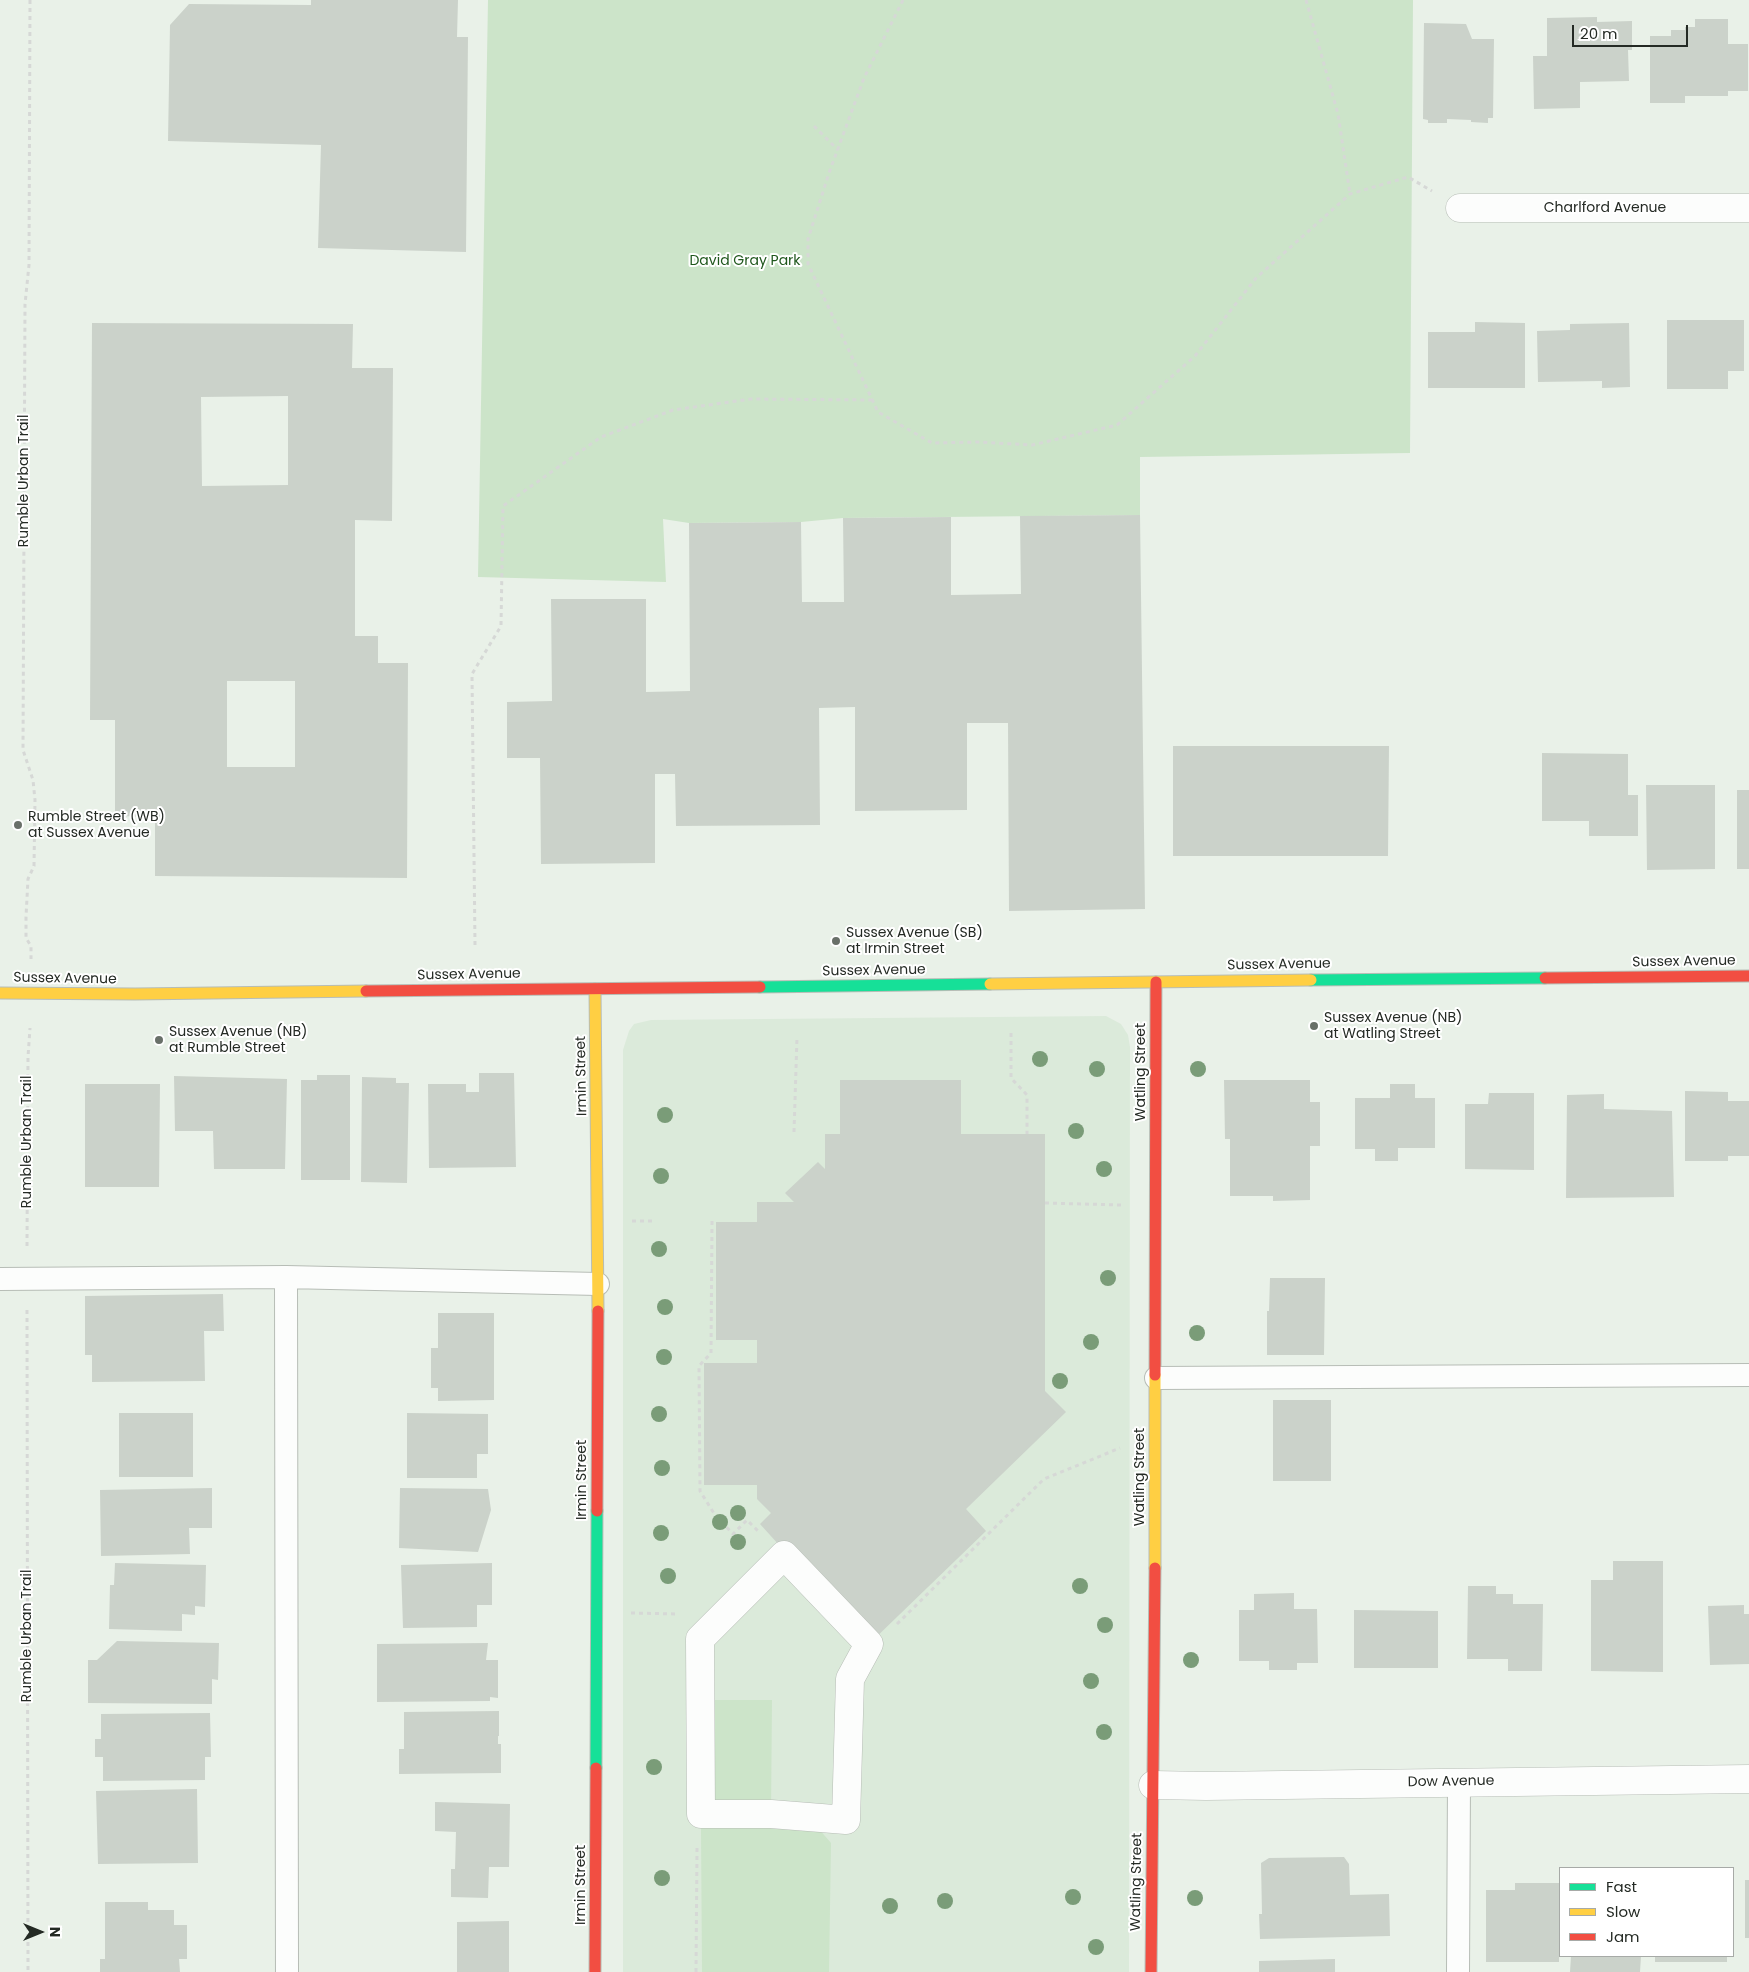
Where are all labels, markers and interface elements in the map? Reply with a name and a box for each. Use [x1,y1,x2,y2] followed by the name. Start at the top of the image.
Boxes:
[1574,15,1690,47] scale bar
[1580,23,1618,44] text: 20 m
[1544,200,1666,216] street label: Charlford Avenue
[689,253,801,269] park label: David Gray Park
[16,415,32,547] street label: Rumble Urban Trail
[28,809,165,842] place label: Rumble Street (WB) at Sussex Avenue
[12,819,24,831] marker: Rumble Street (WB) at Sussex Avenue
[846,925,983,958] place label: Sussex Avenue (SB) at Irmin Street
[830,935,842,947] marker: Sussex Avenue (SB) at Irmin Street
[1632,953,1736,971] street label: Sussex Avenue
[1227,956,1331,974] street label: Sussex Avenue
[822,962,926,980] street label: Sussex Avenue
[417,966,521,984] street label: Sussex Avenue
[13,970,117,988] street label: Sussex Avenue
[1324,1010,1462,1042] place label: Sussex Avenue (NB) at Watling Street
[1308,1020,1320,1032] marker: Sussex Avenue (NB) at Watling Street
[1133,1023,1149,1121] street label: Watling Street
[169,1024,307,1056] place label: Sussex Avenue (NB) at Rumble Street
[153,1034,165,1046] marker: Sussex Avenue (NB) at Rumble Street
[573,1036,591,1116] street label: Irmin Street
[19,1076,35,1208] street label: Rumble Urban Trail
[1132,1428,1148,1526] street label: Watling Street
[574,1440,590,1520] street label: Irmin Street
[19,1570,35,1702] street label: Rumble Urban Trail
[1408,1773,1494,1791] street label: Dow Avenue
[1128,1833,1146,1931] street label: Watling Street
[573,1845,589,1925] street label: Irmin Street
[1559,1867,1734,1957] legend
[1606,1876,1637,1897] text: Fast
[1606,1901,1640,1922] text: Slow
[15,1907,65,1957] north arrow
[1606,1926,1640,1947] text: Jam
[45,1927,65,1937] text: N

